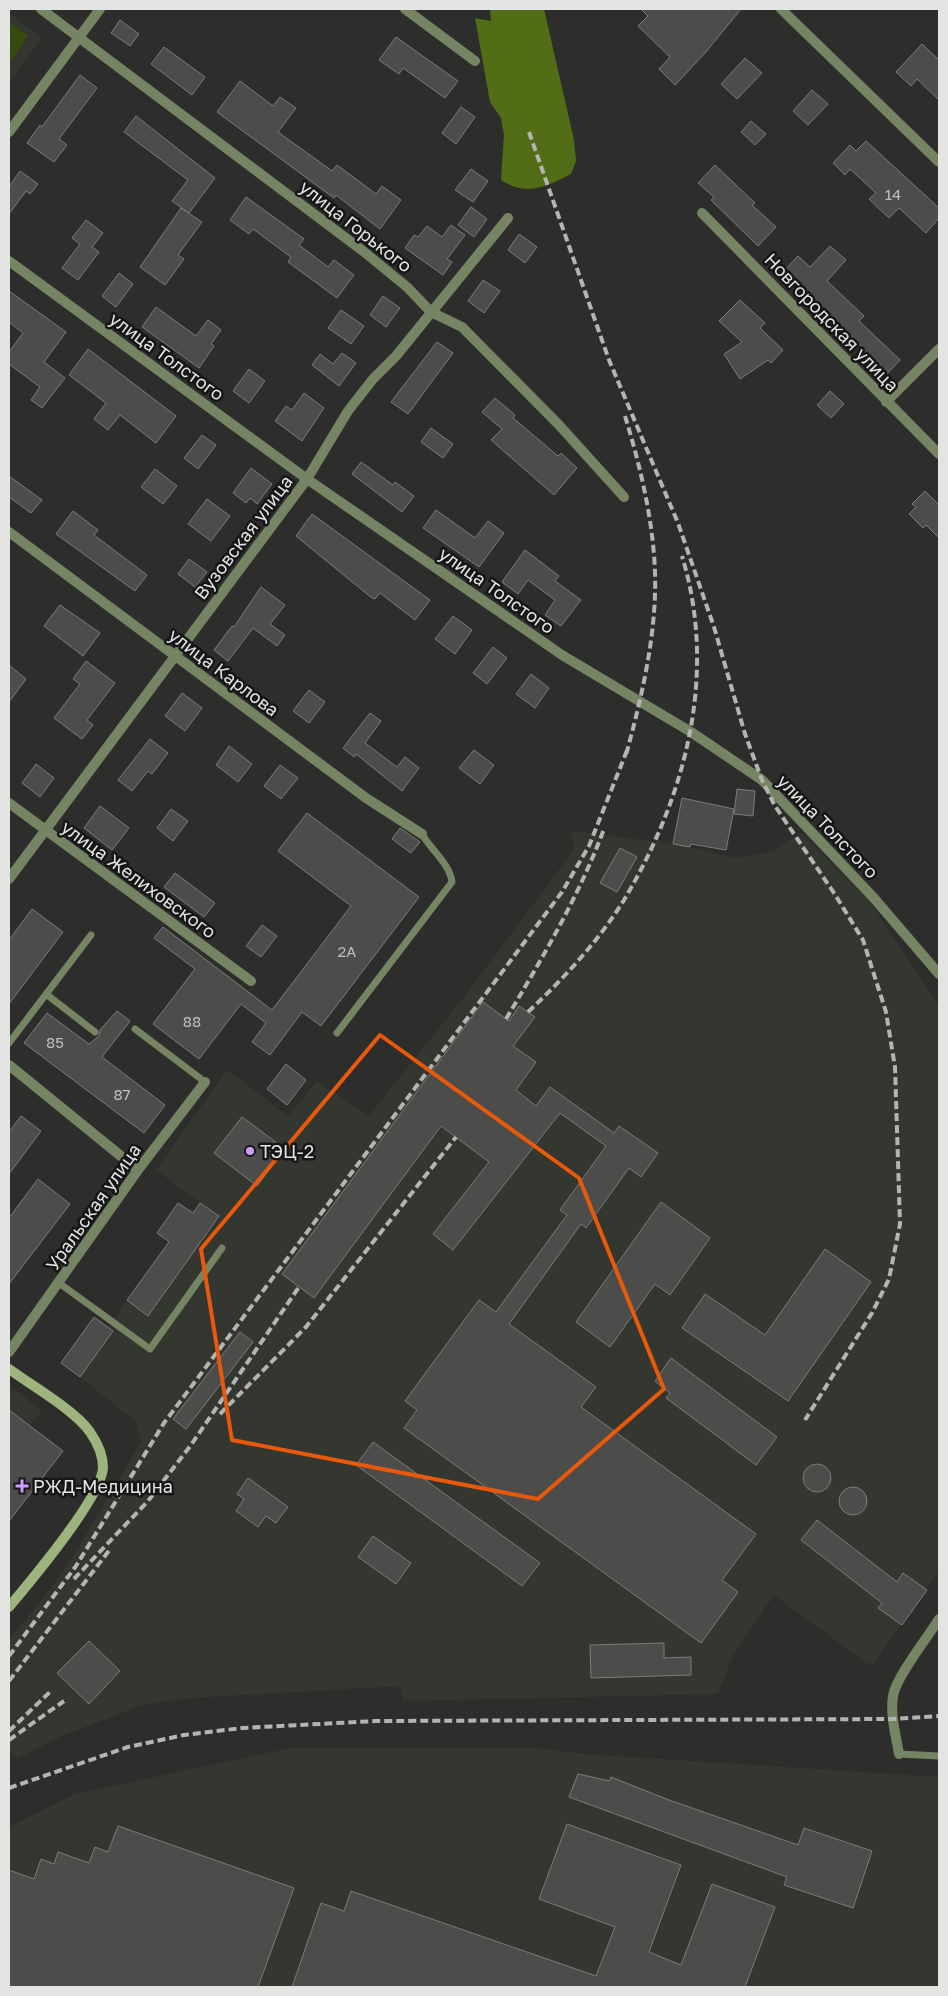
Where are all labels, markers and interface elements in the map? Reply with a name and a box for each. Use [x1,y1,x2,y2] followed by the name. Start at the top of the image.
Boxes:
[296,175,416,277] street label: улица Горького
[885,185,901,203] house number: 14
[760,248,904,396] street label: Новгородская улица
[105,307,229,405] street label: улица Толстого
[189,471,297,603] street label: Вузовская улица
[435,542,559,638] street label: улица Толстого
[165,623,283,721] street label: улица Карлова
[773,769,883,883] street label: улица Толстого
[57,815,221,943] street label: улица Желиховского
[338,942,356,960] house number: 2А
[183,1012,201,1030] house number: 88
[46,1033,64,1051] house number: 85
[113,1085,131,1103] house number: 87
[41,1139,145,1275] street label: Уральская улица
[260,1140,314,1162] place label: ТЭЦ-2
[244,1145,256,1157] marker: ТЭЦ-2
[33,1475,173,1497] place label: РЖД-Медицина
[15,1479,29,1493] marker: РЖД-Медицина

